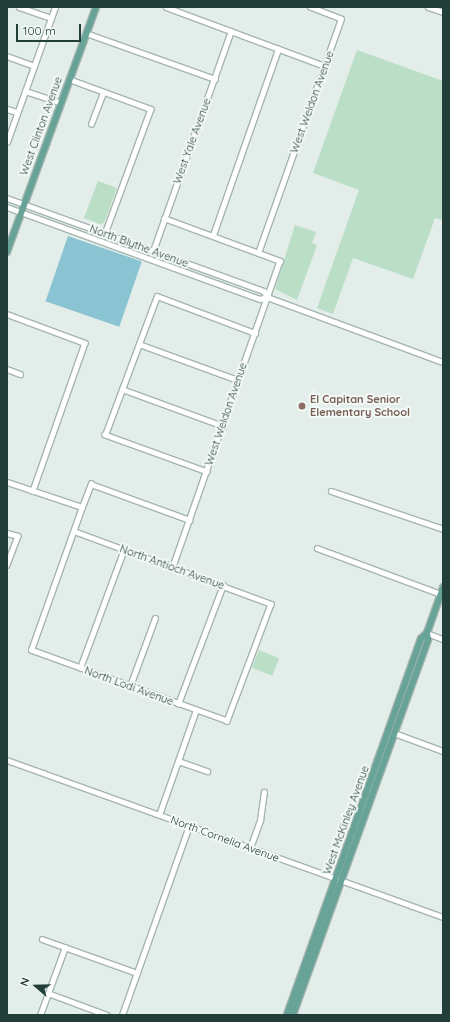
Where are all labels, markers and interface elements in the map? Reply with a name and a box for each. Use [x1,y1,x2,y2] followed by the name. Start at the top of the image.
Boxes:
[18,16,83,42] scale bar
[23,23,56,38] text: 100 m
[287,49,337,155] street label: West Weldon Avenue
[17,75,65,177] street label: West Clinton Avenue
[170,96,214,186] street label: West Yale Avenue
[88,222,190,270] street label: North Blythe Avenue
[202,361,250,467] street label: West Weldon Avenue
[310,393,410,419] place label: El Capitan Senior Elementary School
[297,401,307,411] marker: El Capitan Senior Elementary School
[118,542,226,592] street label: North Antioch Avenue
[83,664,175,708] street label: North Lodi Avenue
[320,764,372,876] street label: West McKinley Avenue
[169,813,281,865] street label: North Cornelia Avenue
[16,966,56,1006] north arrow
[17,976,33,988] text: N

